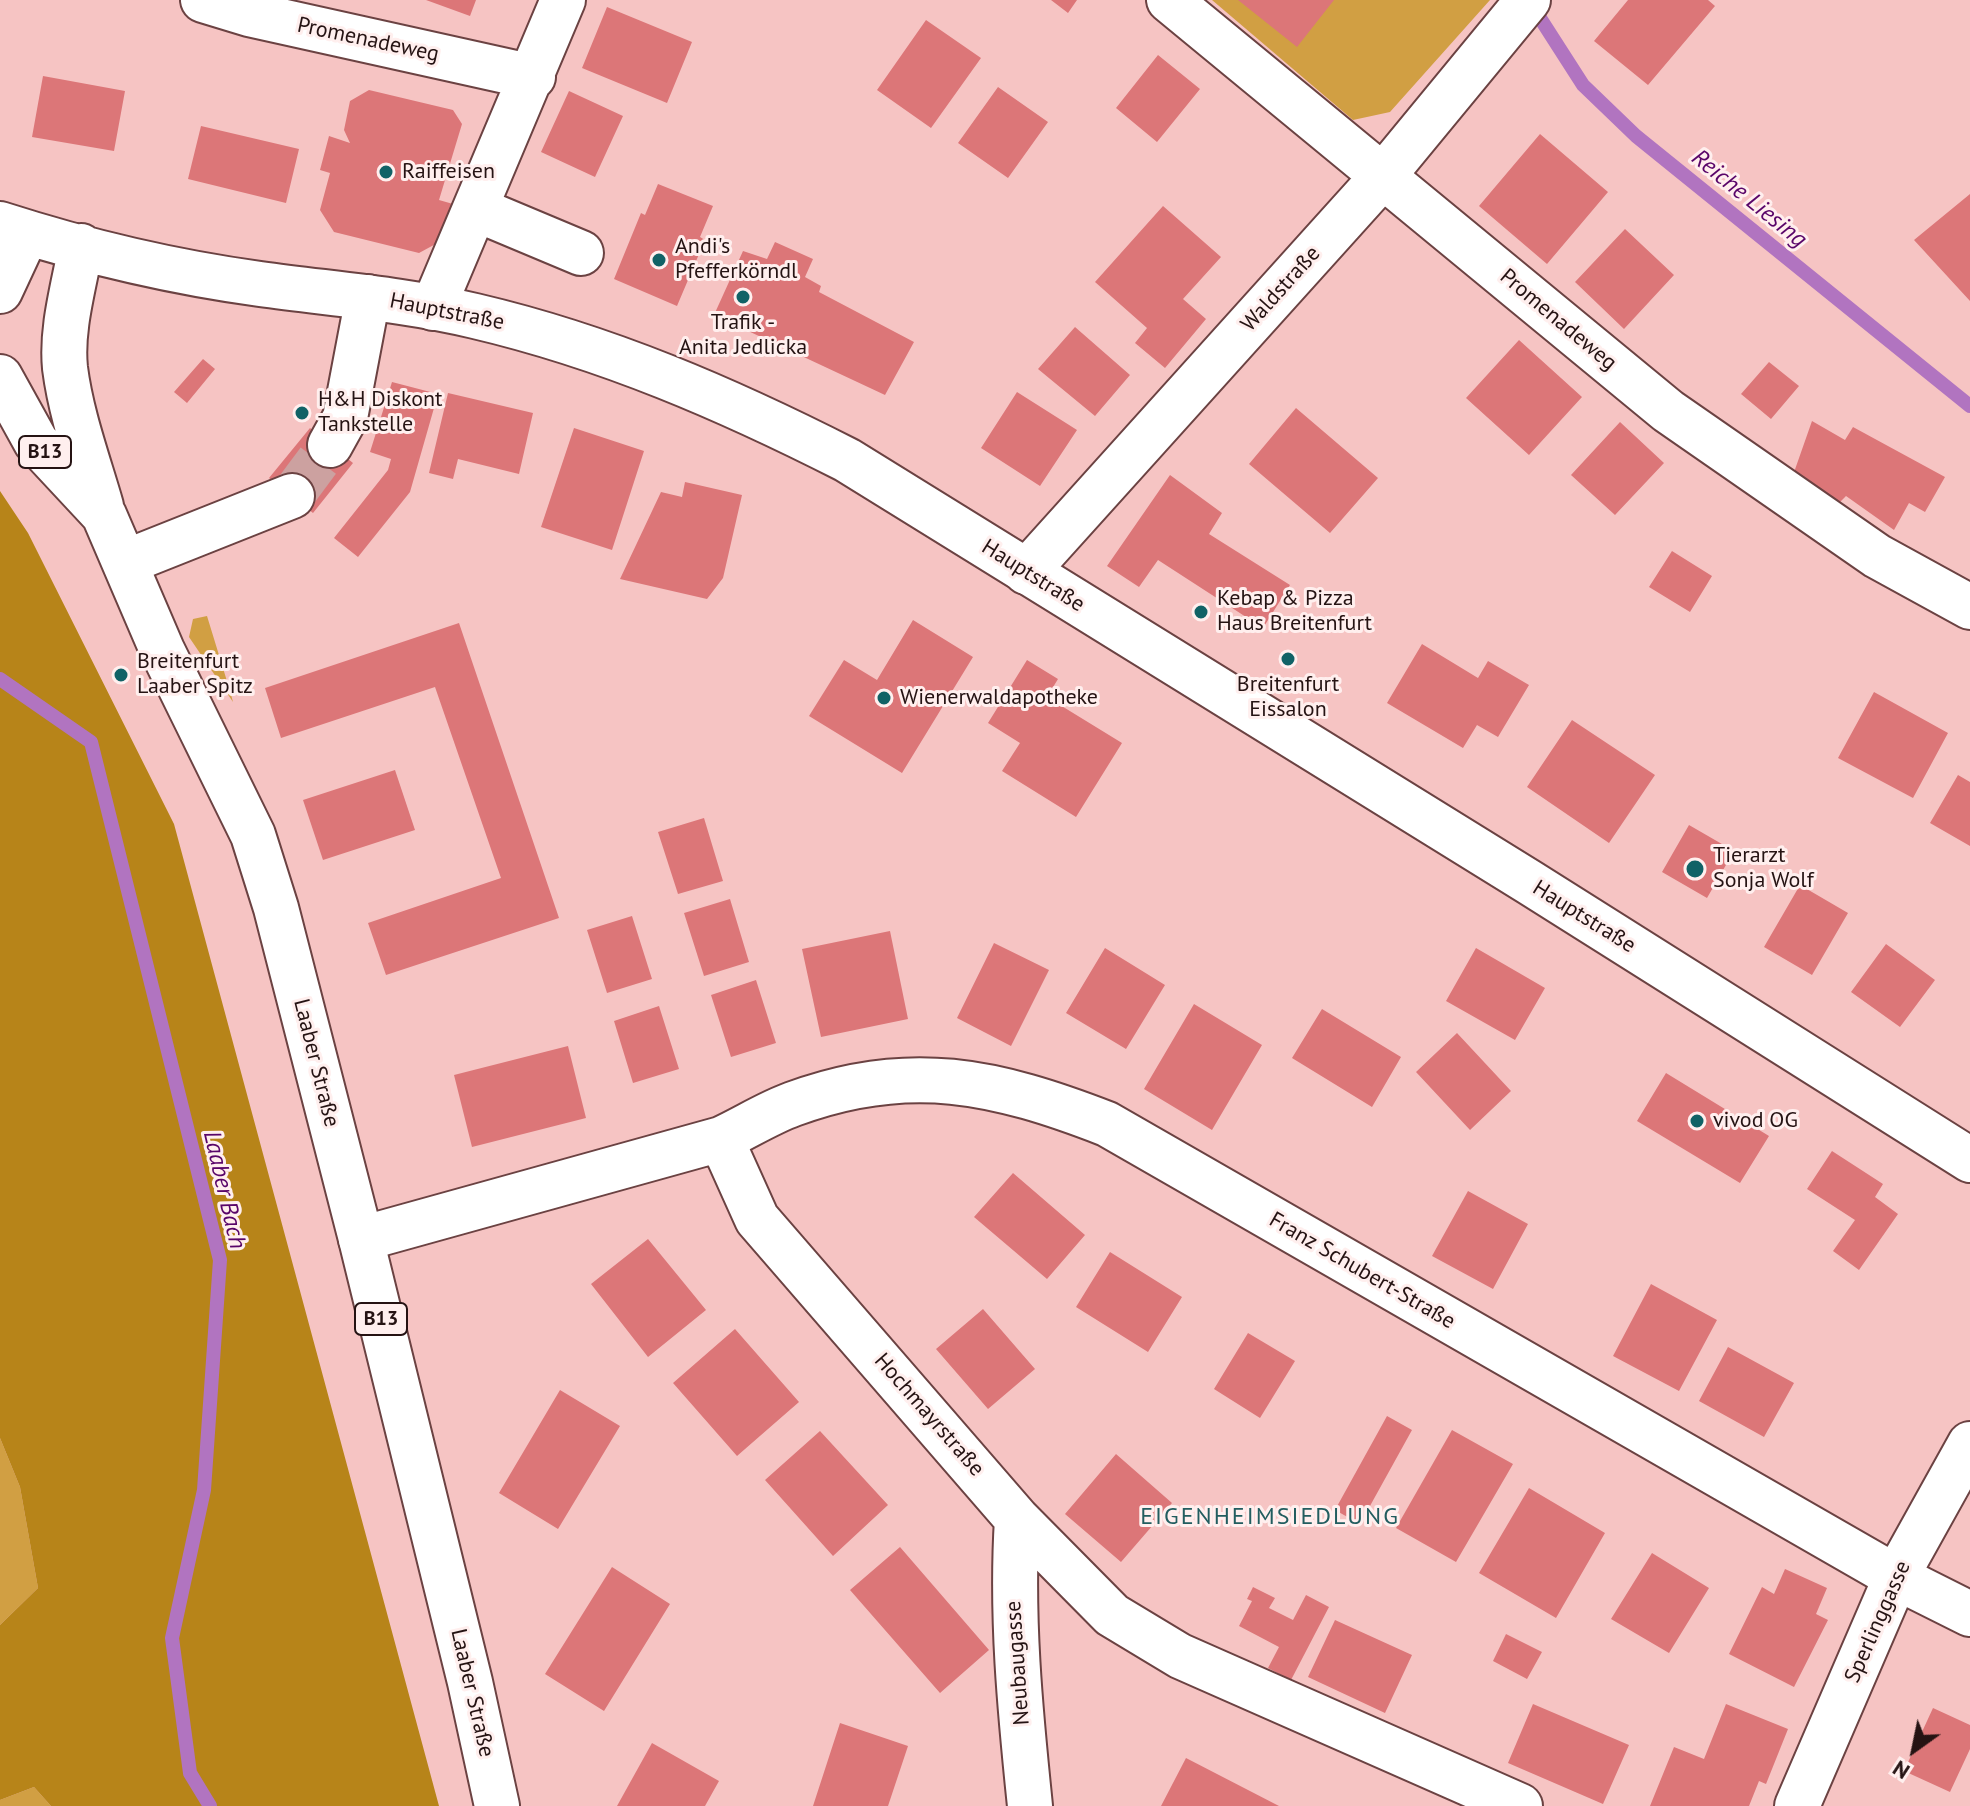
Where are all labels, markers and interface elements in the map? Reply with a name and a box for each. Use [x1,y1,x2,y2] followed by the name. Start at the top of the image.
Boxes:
[295,12,441,68] street label: Promenadeweg
[1686,144,1812,254] water label: Reiche Liesing
[402,159,495,185] place label: Raiffeisen
[377,163,395,181] marker: Raiffeisen
[675,234,798,286] place label: Andi's Pfefferkörndl
[1236,241,1326,337] street label: Waldstraße
[650,251,668,269] marker: Andi's Pfefferkörndl
[1494,264,1622,376] street label: Promenadeweg
[387,288,507,336] street label: Hauptstraße
[734,288,752,306] marker: Trafik - Anita Jedlicka
[679,310,807,362] place label: Trafik - Anita Jedlicka
[318,387,442,438] place label: H&H Diskont Tankstelle
[293,404,311,422] marker: H&H Diskont Tankstelle
[19,436,71,468] road number: B13
[977,534,1089,618] street label: Hauptstraße
[1217,586,1372,638] place label: Kebap & Pizza Haus Breitenfurt
[1192,603,1210,621] marker: Kebap & Pizza Haus Breitenfurt
[137,649,253,700] place label: Breitenfurt Laaber Spitz
[1279,650,1297,668] marker: Breitenfurt Eissalon
[112,666,130,684] marker: Breitenfurt Laaber Spitz
[1237,672,1339,724] place label: Breitenfurt Eissalon
[900,685,1098,711] place label: Wienerwaldapotheke
[875,689,893,707] marker: Wienerwaldapotheke
[1713,843,1814,894] place label: Tierarzt Sonja Wolf
[1684,858,1706,880] marker: Tierarzt Sonja Wolf
[1528,875,1640,959] street label: Hauptstraße
[287,996,345,1130] street label: Laaber Straße
[1713,1108,1798,1134] place label: vivod OG
[1688,1112,1706,1130] marker: vivod OG
[196,1128,252,1252] water label: Laaber Bach
[1264,1207,1460,1335] street label: Franz Schubert-Straße
[355,1303,407,1335] road number: B13
[868,1348,990,1482] street label: Hochmayrstraße
[1140,1503,1400,1531] district label: EIGENHEIMSIEDLUNG
[1839,1557,1917,1687] street label: Sperlinggasse
[1000,1600,1036,1726] street label: Neubaugasse
[444,1626,500,1760] street label: Laaber Straße
[1874,1710,1954,1790] north arrow
[1887,1754,1915,1786] text: N

